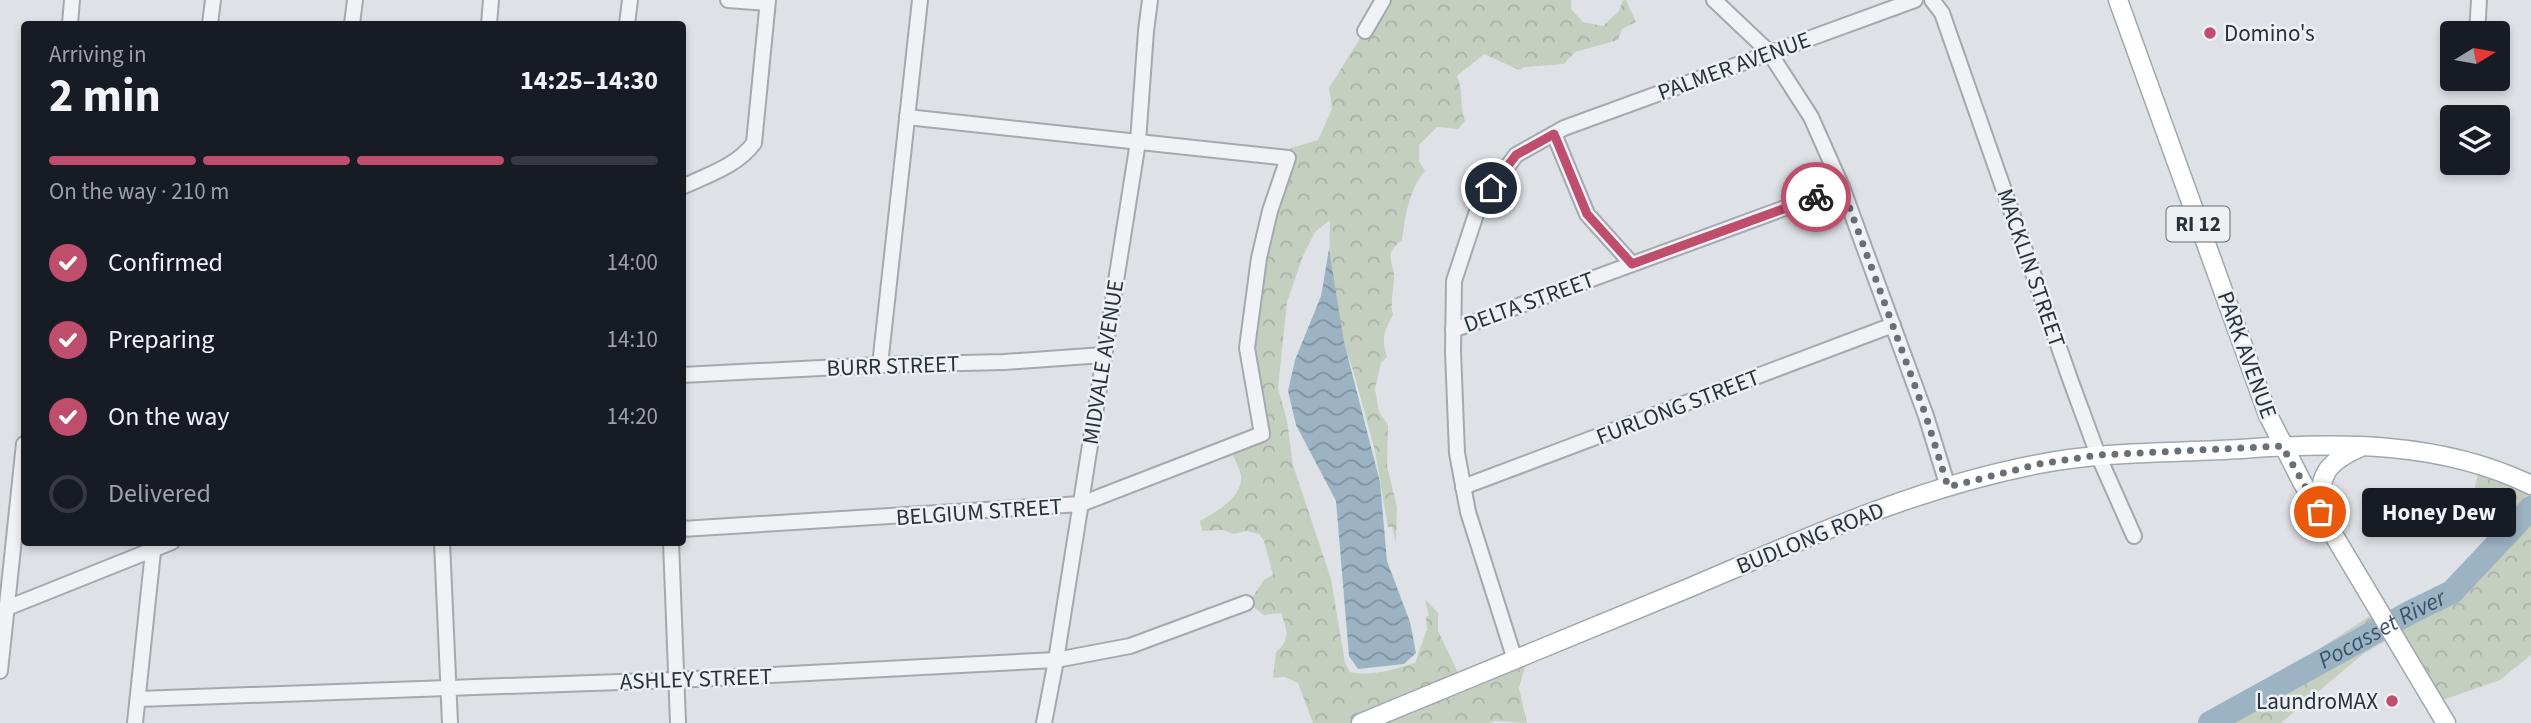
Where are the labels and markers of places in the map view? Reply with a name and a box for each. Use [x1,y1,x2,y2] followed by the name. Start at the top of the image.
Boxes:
[2224,17,2315,50] place label: Domino's
[2202,25,2218,41] marker: Domino's
[1461,158,1521,218] pin
[2290,482,2350,542] pin
[2362,488,2516,536] callout: Honey Dew
[2256,685,2378,718] place label: LaundroMAX
[2384,693,2400,709] marker: LaundroMAX

